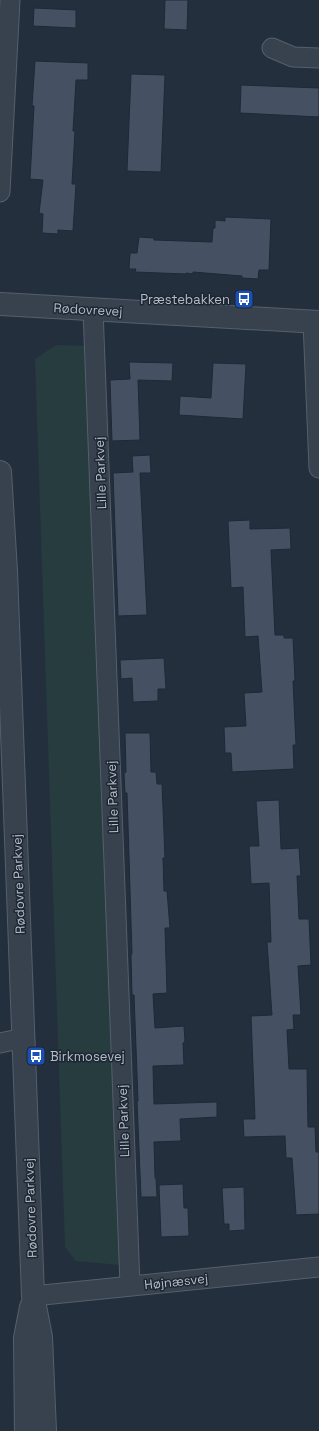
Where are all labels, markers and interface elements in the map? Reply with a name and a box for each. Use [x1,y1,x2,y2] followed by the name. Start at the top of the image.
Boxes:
[233,288,255,310] bus stop icon: Præstebakken
[140,291,230,308] place label: Præstebakken
[53,299,123,320] street label: Rødovrevej
[91,437,110,509] street label: Lille Parkvej
[103,761,122,833] street label: Lille Parkvej
[8,834,29,934] street label: Rødovre Parkvej
[25,1045,47,1067] bus stop icon: Birkmosevej
[50,1048,125,1065] place label: Birkmosevej
[114,1085,133,1157] street label: Lille Parkvej
[20,1158,41,1258] street label: Rødovre Parkvej
[143,1270,209,1293] street label: Højnæsvej

